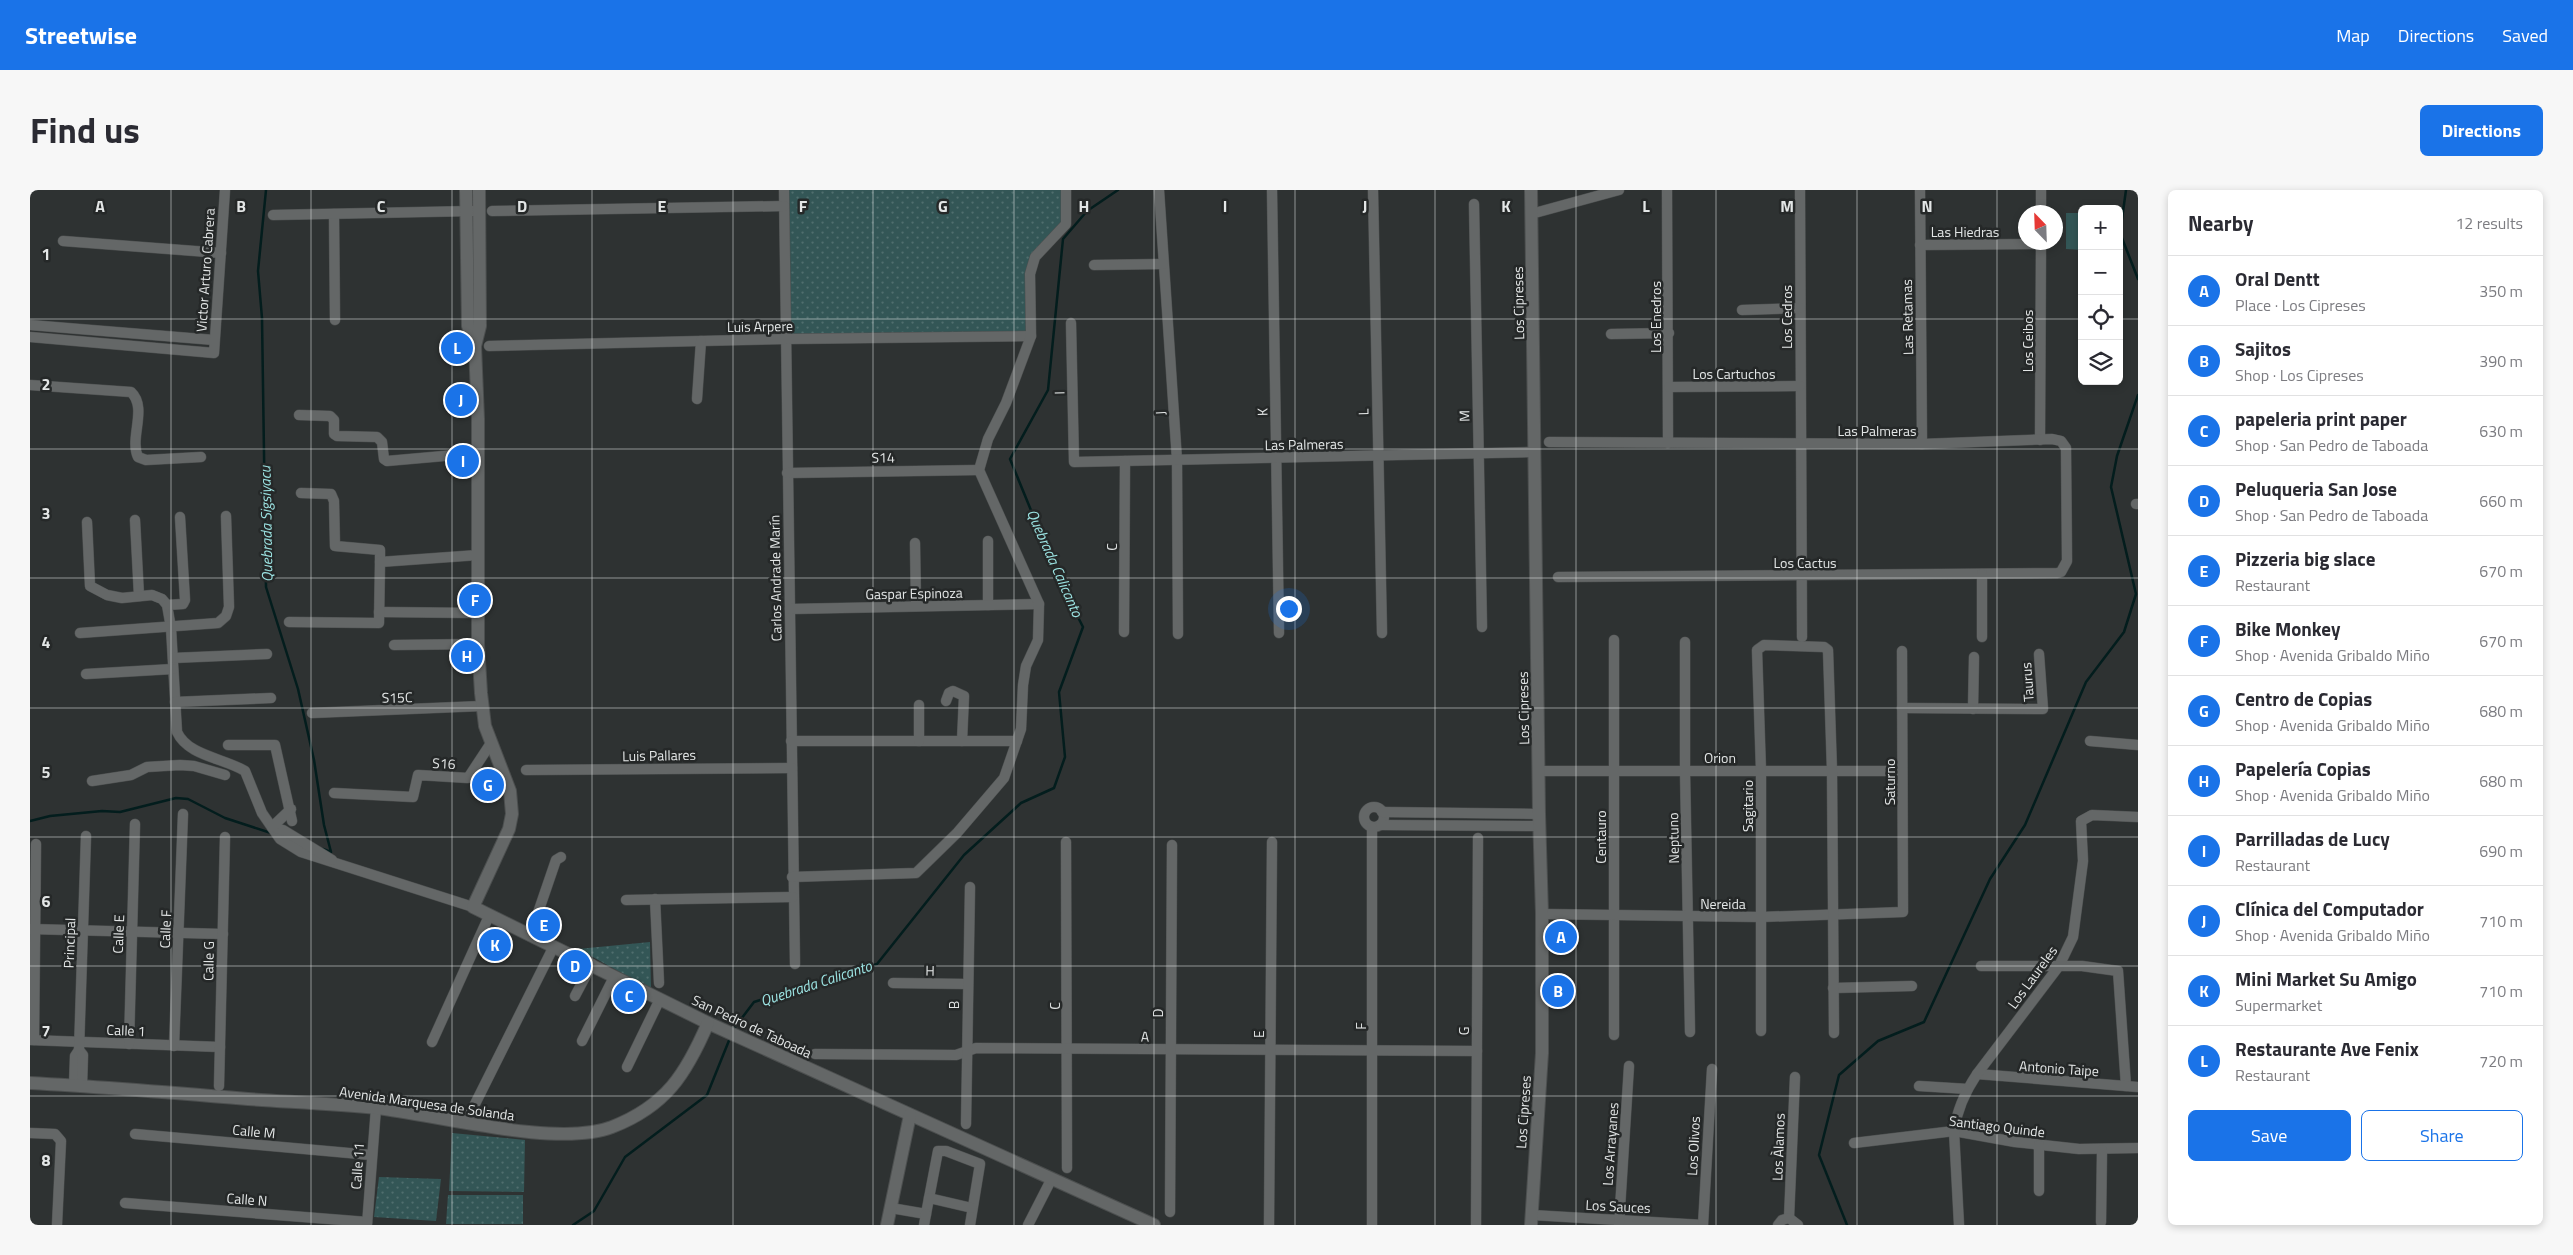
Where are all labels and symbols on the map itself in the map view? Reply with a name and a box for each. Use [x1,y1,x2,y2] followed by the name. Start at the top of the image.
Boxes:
[95,194,105,218] text: A
[236,194,246,218] text: B
[377,194,386,218] text: C
[517,194,527,218] text: D
[658,194,667,218] text: E
[799,194,808,218] text: F
[938,194,948,218] text: G
[1079,194,1089,218] text: H
[1223,194,1227,218] text: I
[1363,194,1367,218] text: J
[1501,194,1511,218] text: K
[1642,194,1650,218] text: L
[1780,194,1794,218] text: M
[1921,194,1933,218] text: N
[2018,205,2063,250] north arrow
[190,207,220,333] street label: Victor Arturo Cabrera
[1931,221,1999,242] street label: Las Hiedras
[42,242,50,266] text: 1
[1507,266,1529,340] street label: Los Cipreses
[1896,279,1918,355] street label: Las Retamas
[1645,281,1666,353] street label: Los Enedros
[1776,285,1797,349] street label: Los Cedros
[2017,310,2038,372] street label: Los Ceibos
[727,315,793,337] street label: Luis Arpere
[441,329,473,367] pin: L
[1693,363,1775,384] street label: Los Cartuchos
[42,372,50,396] text: 2
[445,381,477,419] pin: J
[1048,391,1070,395] street label: I
[1251,408,1273,416] street label: K
[1352,408,1374,416] street label: L
[1149,410,1171,416] street label: J
[1453,410,1475,422] street label: M
[1838,420,1916,441] street label: Las Palmeras
[1264,433,1344,455] street label: Las Palmeras
[447,442,479,480] pin: I
[871,446,895,468] street label: S14
[253,464,279,582] water label: Quebrada Sigsiyacu
[42,501,50,525] text: 3
[1021,505,1089,621] water label: Quebrada Calicanto
[763,515,787,641] street label: Carlos Andrade Marín
[1101,543,1122,551] street label: C
[1773,552,1837,573] street label: Los Cactus
[459,581,491,619] pin: F
[865,582,963,604] street label: Gaspar Espinoza
[1276,596,1302,622] your location
[42,630,51,654] text: 4
[451,637,483,675] pin: H
[2015,662,2039,702] street label: Taurus
[1512,671,1534,745] street label: Los Cipreses
[381,686,413,708] street label: S15C
[622,744,696,766] street label: Luis Pallares
[1704,747,1736,768] street label: Orion
[432,752,456,774] street label: S16
[1879,759,1900,805] street label: Saturno
[42,760,51,784] text: 5
[472,766,504,804] pin: G
[1737,780,1758,832] street label: Sagitario
[1590,810,1611,864] street label: Centauro
[1662,812,1684,864] street label: Neptuno
[42,889,51,913] text: 6
[1700,893,1746,914] street label: Nereida
[528,906,560,944] pin: E
[154,909,176,949] street label: Calle F
[107,914,129,954] street label: Calle E
[58,917,80,969] street label: Principal
[1545,918,1577,956] pin: A
[479,926,511,964] pin: K
[197,941,219,981] street label: Calle G
[2002,941,2062,1013] street label: Los Laureles
[559,947,591,985] pin: D
[757,954,875,1012] water label: Quebrada Calicanto
[925,959,935,981] street label: H
[1542,972,1574,1010] pin: B
[613,977,645,1015] pin: C
[689,989,815,1063] street label: San Pedro de Taboada
[943,1001,964,1009] street label: B
[1044,1002,1065,1010] street label: C
[1147,1008,1168,1018] street label: D
[42,1019,50,1043] text: 7
[106,1019,146,1041] street label: Calle 1
[1350,1022,1371,1030] street label: F
[1141,1025,1150,1047] street label: A
[1453,1027,1474,1035] street label: G
[1248,1030,1269,1038] street label: E
[2018,1055,2100,1081] street label: Antonio Taipe
[1510,1075,1536,1149] street label: Los Cipreses
[338,1080,516,1126] street label: Avenida Marquesa de Solanda
[1597,1102,1623,1186] street label: Los Arrayanes
[1948,1110,2046,1142] street label: Santiago Quinde
[1766,1113,1790,1181] street label: Los Àlamos
[1681,1116,1705,1176] street label: Los Olivos
[232,1119,276,1143] street label: Calle M
[345,1142,369,1190] street label: Calle 11
[42,1148,51,1172] text: 8
[226,1187,268,1211] street label: Calle N
[1585,1194,1651,1218] street label: Los Sauces

